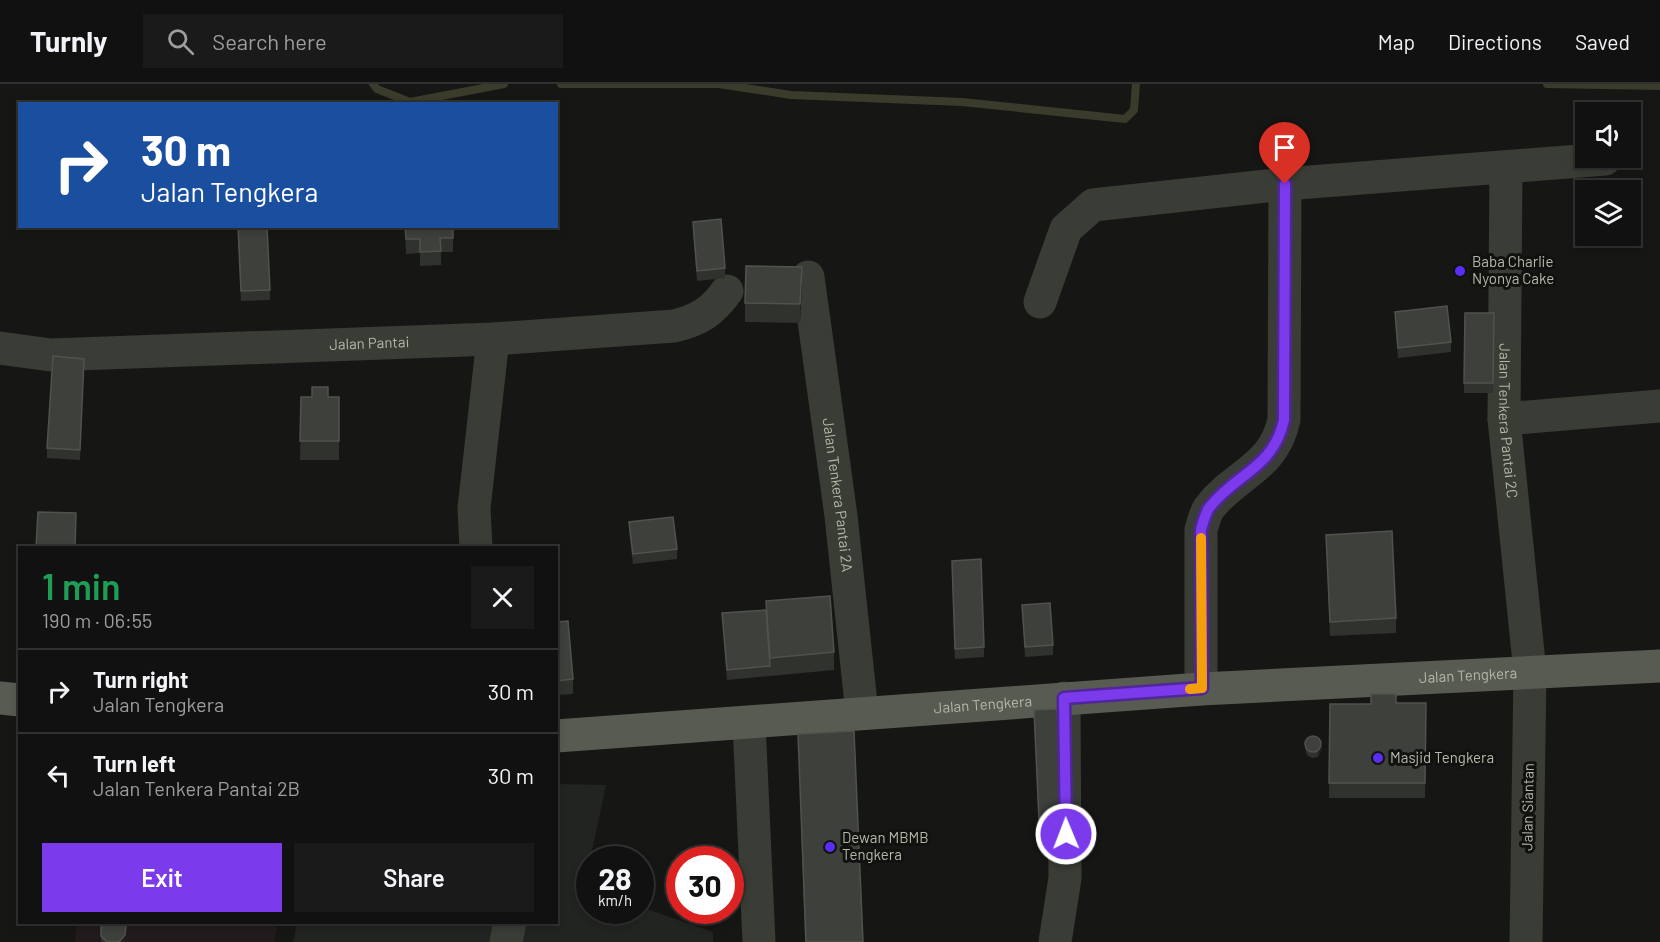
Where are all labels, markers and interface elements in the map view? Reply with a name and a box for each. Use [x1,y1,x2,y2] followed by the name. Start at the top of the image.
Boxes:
[143,14,563,68] search box
[30,24,107,58] text: Turnly
[164,25,197,58] icon: search
[212,28,327,54] text: Search here
[1378,29,1415,54] text: Map
[1448,29,1542,54] text: Directions
[1575,29,1630,54] text: Saved
[1575,102,1641,246] map controls
[1575,102,1641,168] button: sound
[1259,122,1310,184] pin
[141,124,231,174] text: 30 m
[42,126,120,204] icon: right
[1268,131,1301,164] icon: arrive
[141,175,318,207] text: Jalan Tengkera
[1575,180,1641,246] button: layers
[1472,252,1554,287] place label: Baba Charlie Nyonya Cake
[1453,264,1467,278] marker: Baba Charlie Nyonya Cake
[329,332,410,353] street label: Jalan Pantai
[1496,343,1522,499] street label: Jalan Tenkera Pantai 2C
[820,417,857,573] street label: Jalan Tenkera Pantai 2A
[42,564,121,607] text: 1 min
[471,566,534,629] button: close
[42,608,152,632] text: 190 m · 06:55
[1418,663,1518,686] street label: Jalan Tengkera
[93,666,188,692] text: Turn right
[42,675,75,708] icon: right
[488,678,534,704] text: 30 m
[933,691,1033,716] street label: Jalan Tengkera
[93,692,224,716] text: Jalan Tengkera
[1390,748,1494,766] place label: Masjid Tengkera
[93,750,176,776] text: Turn left
[1371,751,1385,765] marker: Masjid Tengkera
[42,759,75,792] icon: left
[488,762,534,788] text: 30 m
[1517,763,1537,851] street label: Jalan Siantan
[93,776,300,800] text: Jalan Tenkera Pantai 2B
[1034,802,1098,866] position arrow
[842,828,929,863] place label: Dewan MBMB Tengkera
[823,840,837,854] marker: Dewan MBMB Tengkera
[42,843,282,912] button: Exit
[294,843,534,912] button: Share
[666,846,744,924] speed limit sign: 30
[598,860,632,896] text: 28
[598,891,632,909] text: km/h

